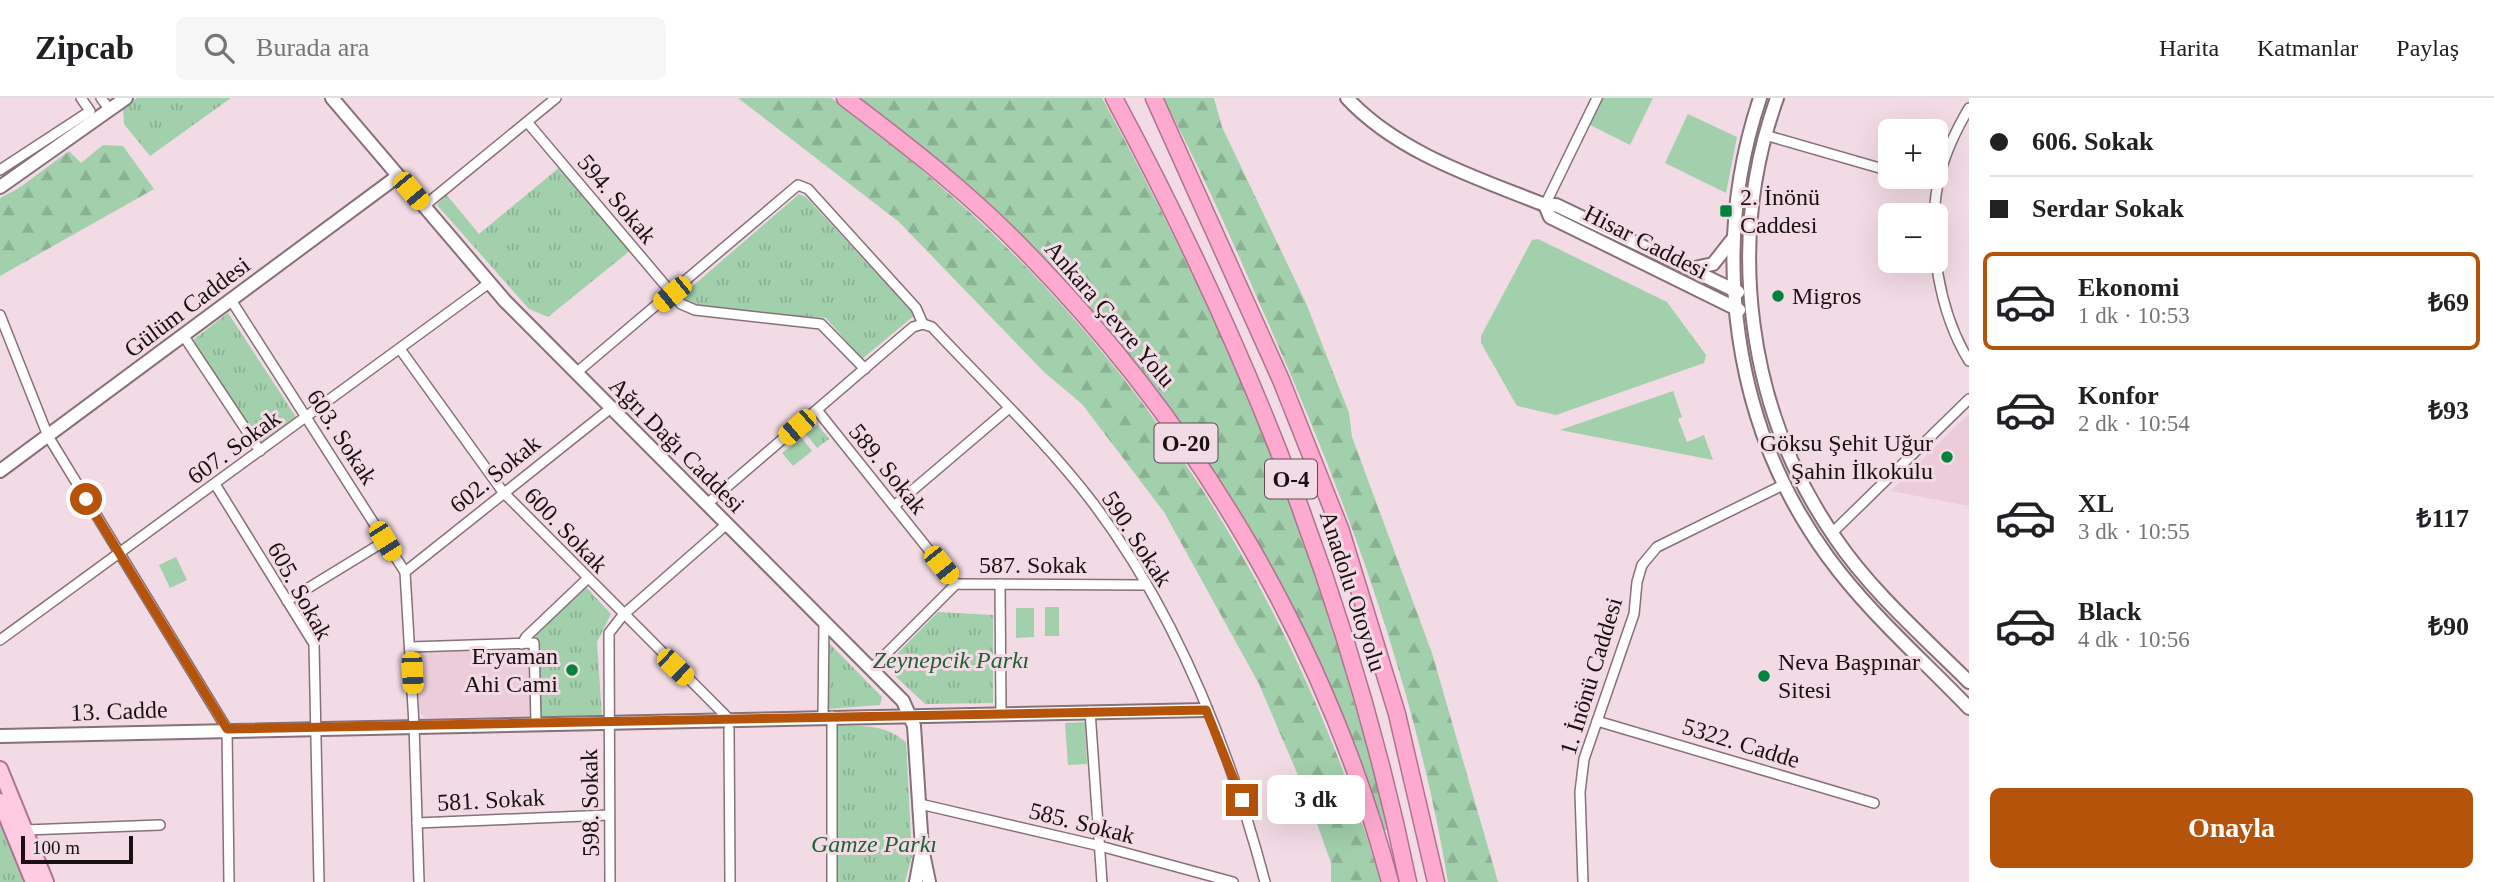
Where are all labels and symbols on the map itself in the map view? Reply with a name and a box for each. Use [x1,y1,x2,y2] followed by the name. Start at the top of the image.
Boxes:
[572,149,662,249] street label: 594. Sokak
[390,168,433,214] car
[1740,184,1820,238] place label: 2. İnönü Caddesi
[1580,200,1712,284] street label: Hisar Caddesi
[1718,203,1734,219] marker: 2. İnönü Caddesi
[1040,236,1180,392] street label: Ankara Çevre Yolu
[119,251,255,363] street label: Gülüm Caddesi
[650,273,695,315] car
[1792,283,1861,309] place label: Migros
[1770,288,1786,304] marker: Migros
[604,372,750,518] street label: Ağrı Dağı Caddesi
[302,385,382,489] street label: 603. Sokak
[183,405,285,489] street label: 607. Sokak
[775,405,820,449] car
[844,419,932,519] street label: 589. Sokak
[1154,424,1218,462] road number: O-20
[445,430,545,518] street label: 602. Sokak
[1760,430,1933,484] place label: Göksu Şehit Uğur Şahin İlkokulu
[1939,449,1955,465] marker: Göksu Şehit Uğur Şahin İlkokulu
[1265,460,1317,498] road number: O-4
[519,482,613,578] street label: 600. Sokak
[70,483,102,515] route start
[1097,487,1177,591] street label: 590. Sokak
[1315,507,1391,675] street label: Anadolu Otoyolu
[365,518,406,564] car
[262,537,338,645] street label: 605. Sokak
[920,542,963,588] car
[979,552,1087,578] street label: 587. Sokak
[1555,594,1627,758] street label: 1. İnönü Caddesi
[464,643,558,697] place label: Eryaman Ahi Cami
[653,645,698,689] car
[873,647,1029,673] park label: Zeynepcik Parkı
[1778,649,1920,703] place label: Neva Başpınar Sitesi
[401,651,424,695] car
[564,662,580,678] marker: Eryaman Ahi Cami
[1756,668,1772,684] marker: Neva Başpınar Sitesi
[70,696,168,726] street label: 13. Cadde
[1679,713,1803,773] street label: 5322. Cadde
[576,749,604,857] street label: 598. Sokak
[1266,776,1364,824] callout: 3 dk
[436,784,546,816] street label: 581. Sokak
[1226,784,1258,816] route end
[1026,797,1138,849] street label: 585. Sokak
[811,831,937,857] park label: Gamze Parkı
[21,833,133,865] scale bar

